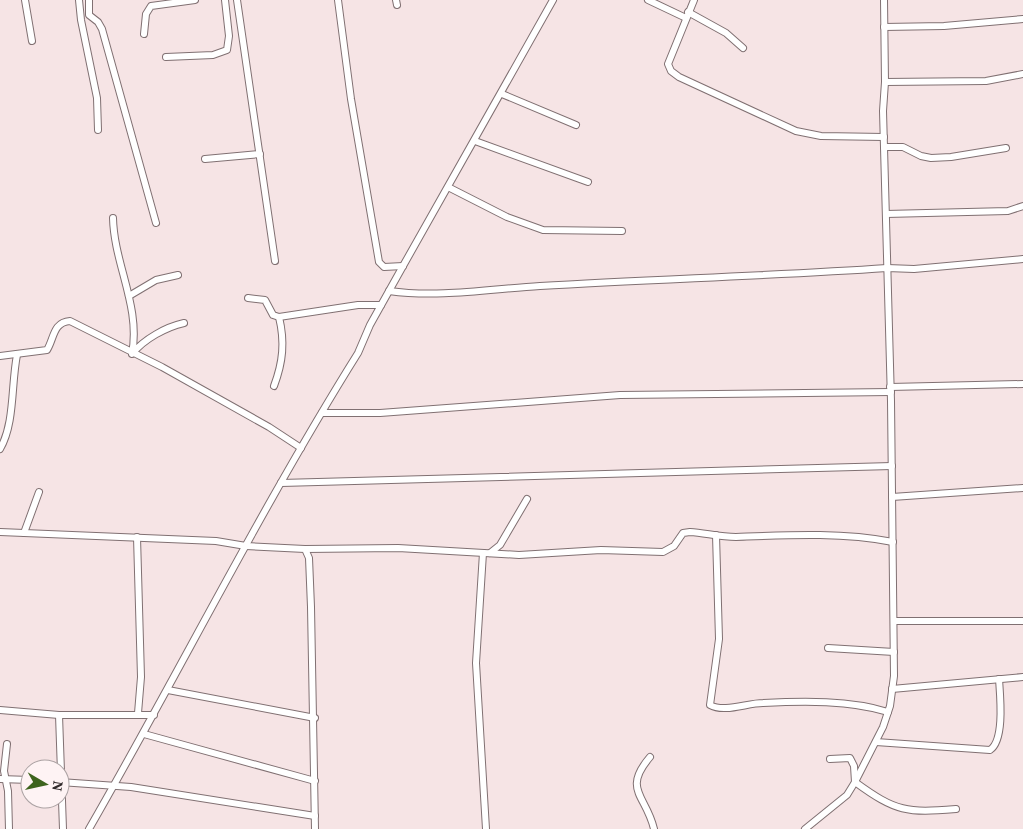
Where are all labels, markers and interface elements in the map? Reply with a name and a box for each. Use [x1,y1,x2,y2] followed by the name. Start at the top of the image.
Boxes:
[20,759,70,809] north arrow
[47,779,69,793] text: N

